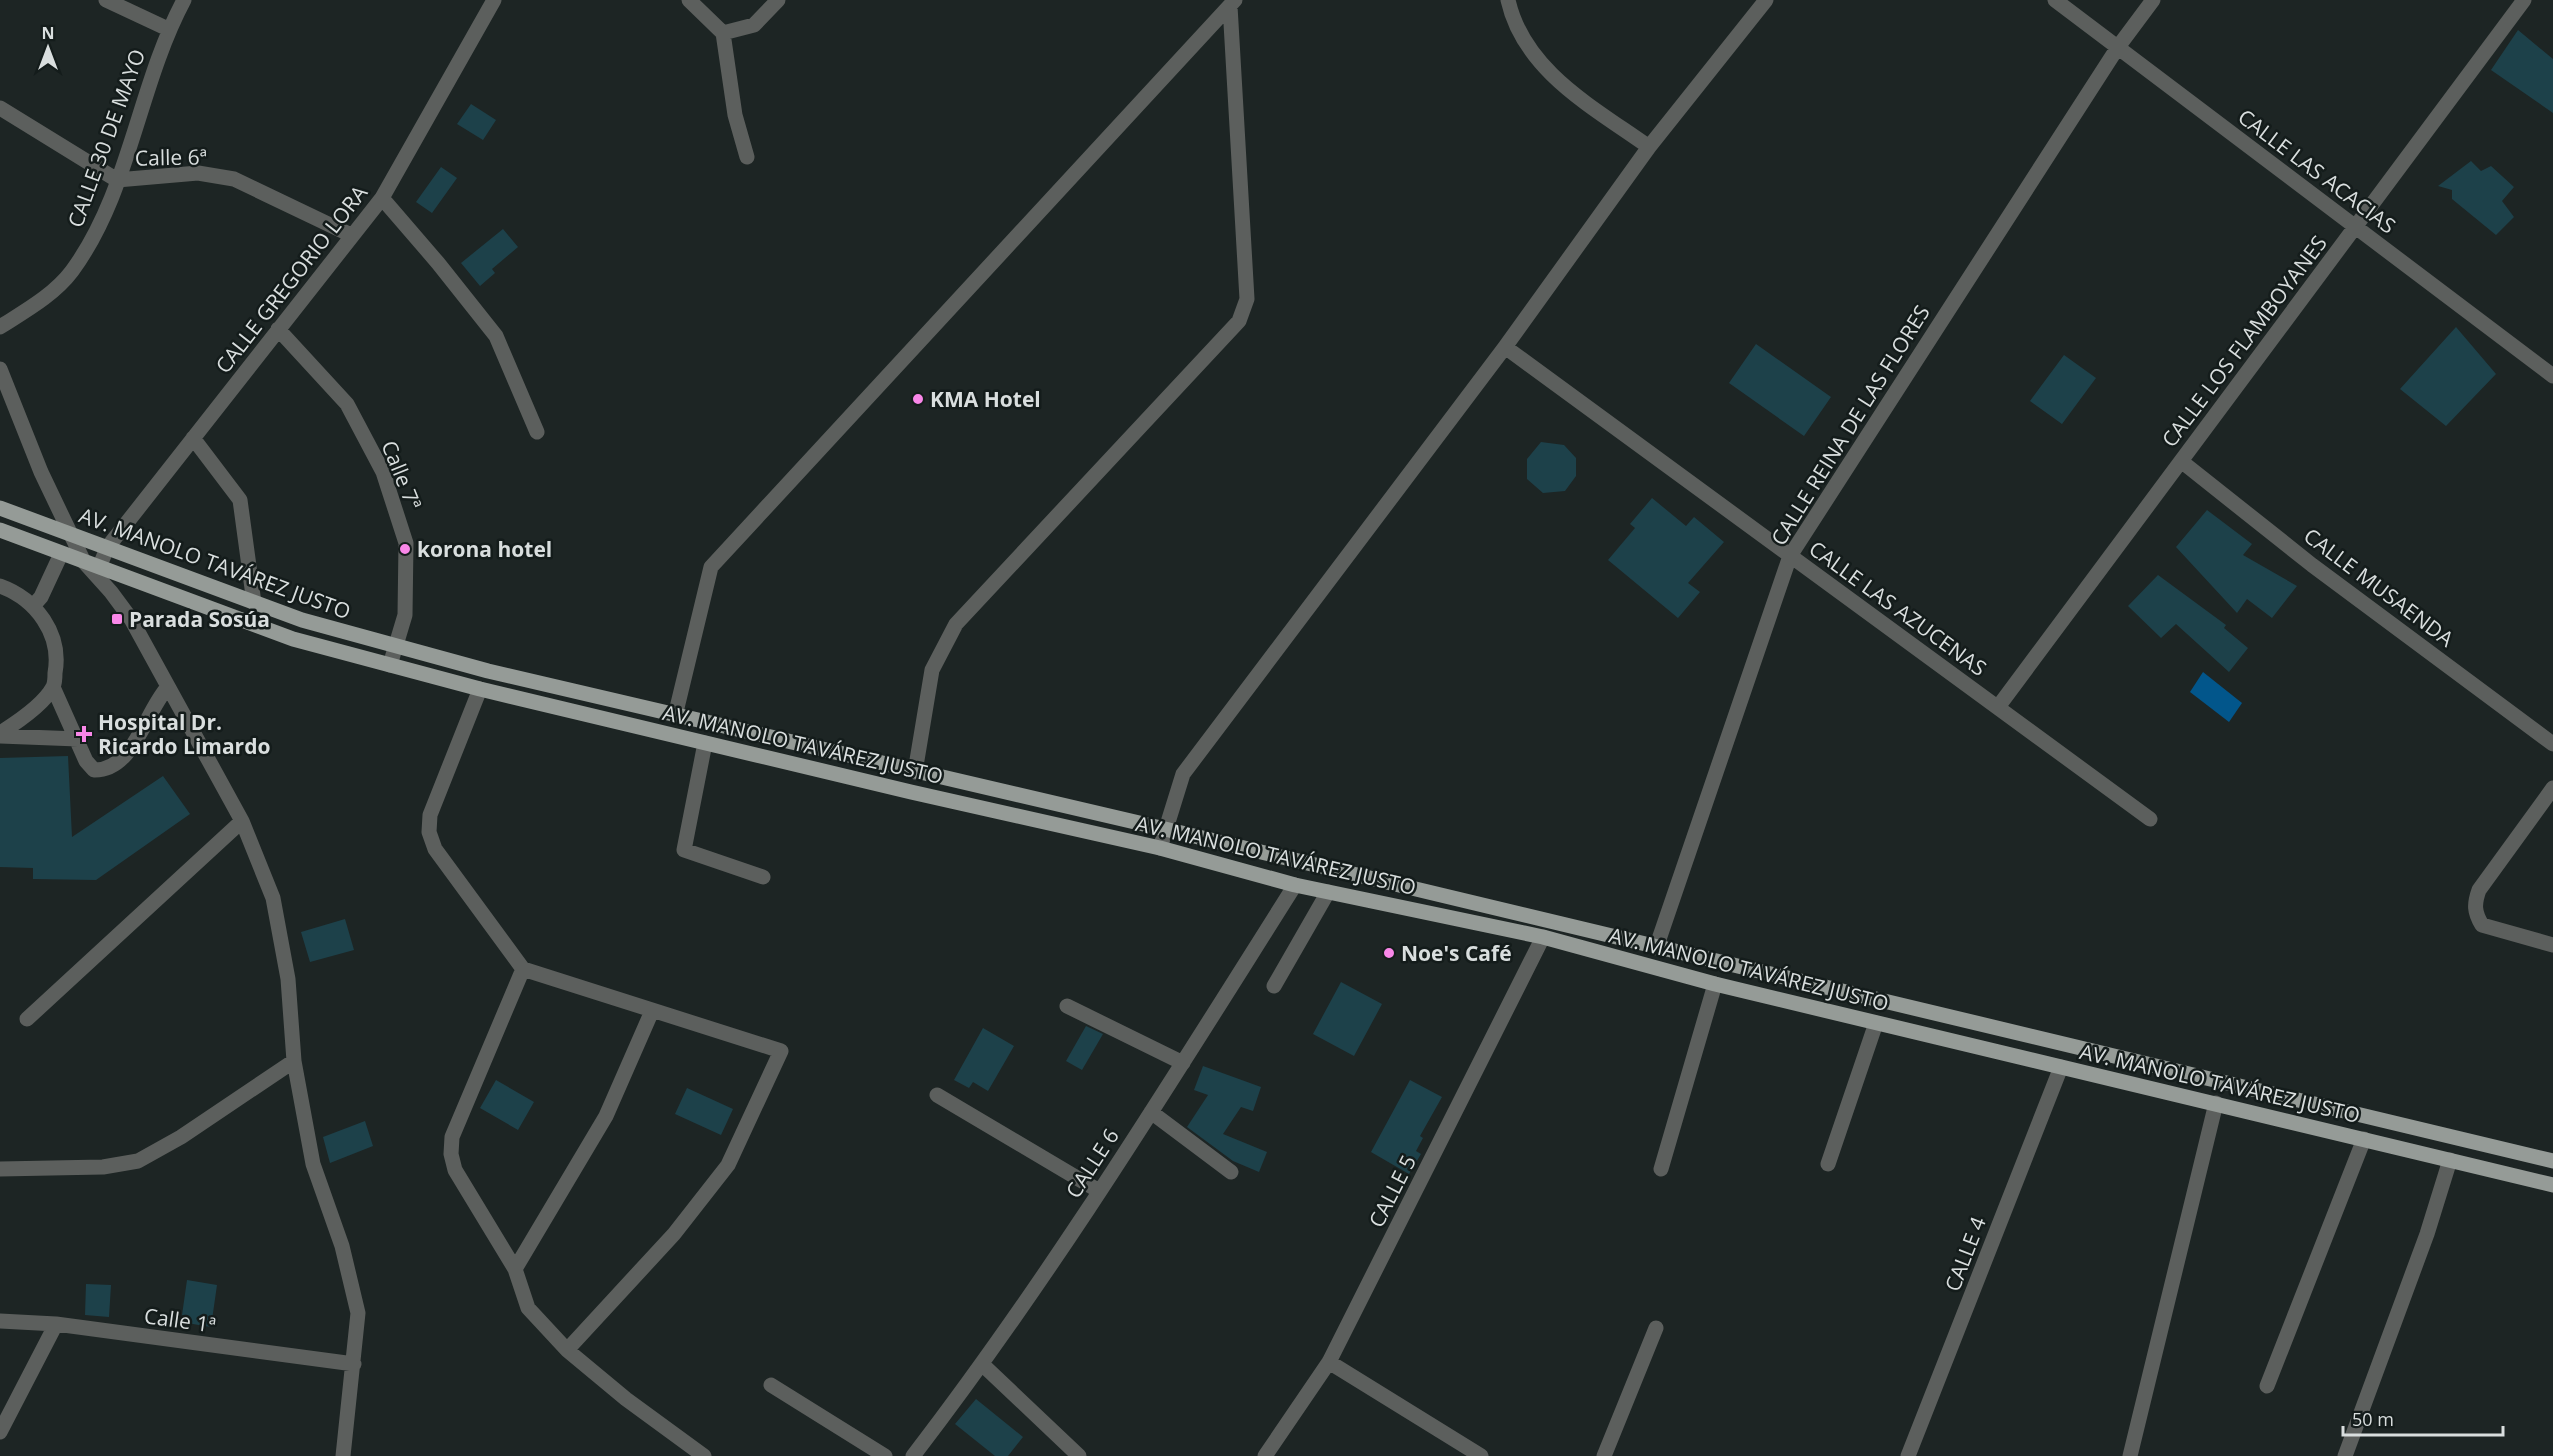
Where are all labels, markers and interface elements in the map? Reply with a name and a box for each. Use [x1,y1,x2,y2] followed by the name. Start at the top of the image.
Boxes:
[18,18,78,78] north arrow
[41,22,55,44] text: N
[61,45,151,231] street label: CALLE 30 DE MAYO
[2233,103,2401,239] street label: CALLE LAS ACACIAS
[135,142,207,172] street label: Calle 6ª
[209,179,374,379] street label: CALLE GREGORIO LORA
[2155,230,2333,452] street label: CALLE LOS FLAMBOYANES
[1764,300,1936,550] street label: CALLE REINA DE LAS FLORES
[930,385,1041,413] place label: KMA Hotel
[911,392,925,406] marker: KMA Hotel
[376,436,428,514] street label: Calle 7ª
[75,501,355,625] street label: AV. MANOLO TAVÁREZ JUSTO
[2298,521,2460,653] street label: CALLE MUSAENDA
[1804,534,1992,682] street label: CALLE LAS AZUCENAS
[417,535,552,563] place label: korona hotel
[398,542,412,556] marker: korona hotel
[129,605,270,633] place label: Parada Sosúa
[110,612,124,626] marker: Parada Sosúa
[660,698,946,790] street label: AV. MANOLO TAVÁREZ JUSTO
[98,708,270,760] place label: Hospital Dr. Ricardo Limardo
[75,725,93,743] marker: Hospital Dr. Ricardo Limardo
[1133,809,1419,901] street label: AV. MANOLO TAVÁREZ JUSTO
[1606,921,1892,1017] street label: AV. MANOLO TAVÁREZ JUSTO
[1401,939,1512,967] place label: Noe's Café
[1382,946,1396,960] marker: Noe's Café
[2077,1037,2363,1129] street label: AV. MANOLO TAVÁREZ JUSTO
[1059,1123,1125,1203] street label: CALLE 6
[1362,1150,1422,1232] street label: CALLE 5
[1938,1213,1992,1295] street label: CALLE 4
[142,1301,218,1339] street label: Calle 1ª
[2343,1399,2504,1437] scale bar
[2352,1407,2394,1431] text: 50 m

